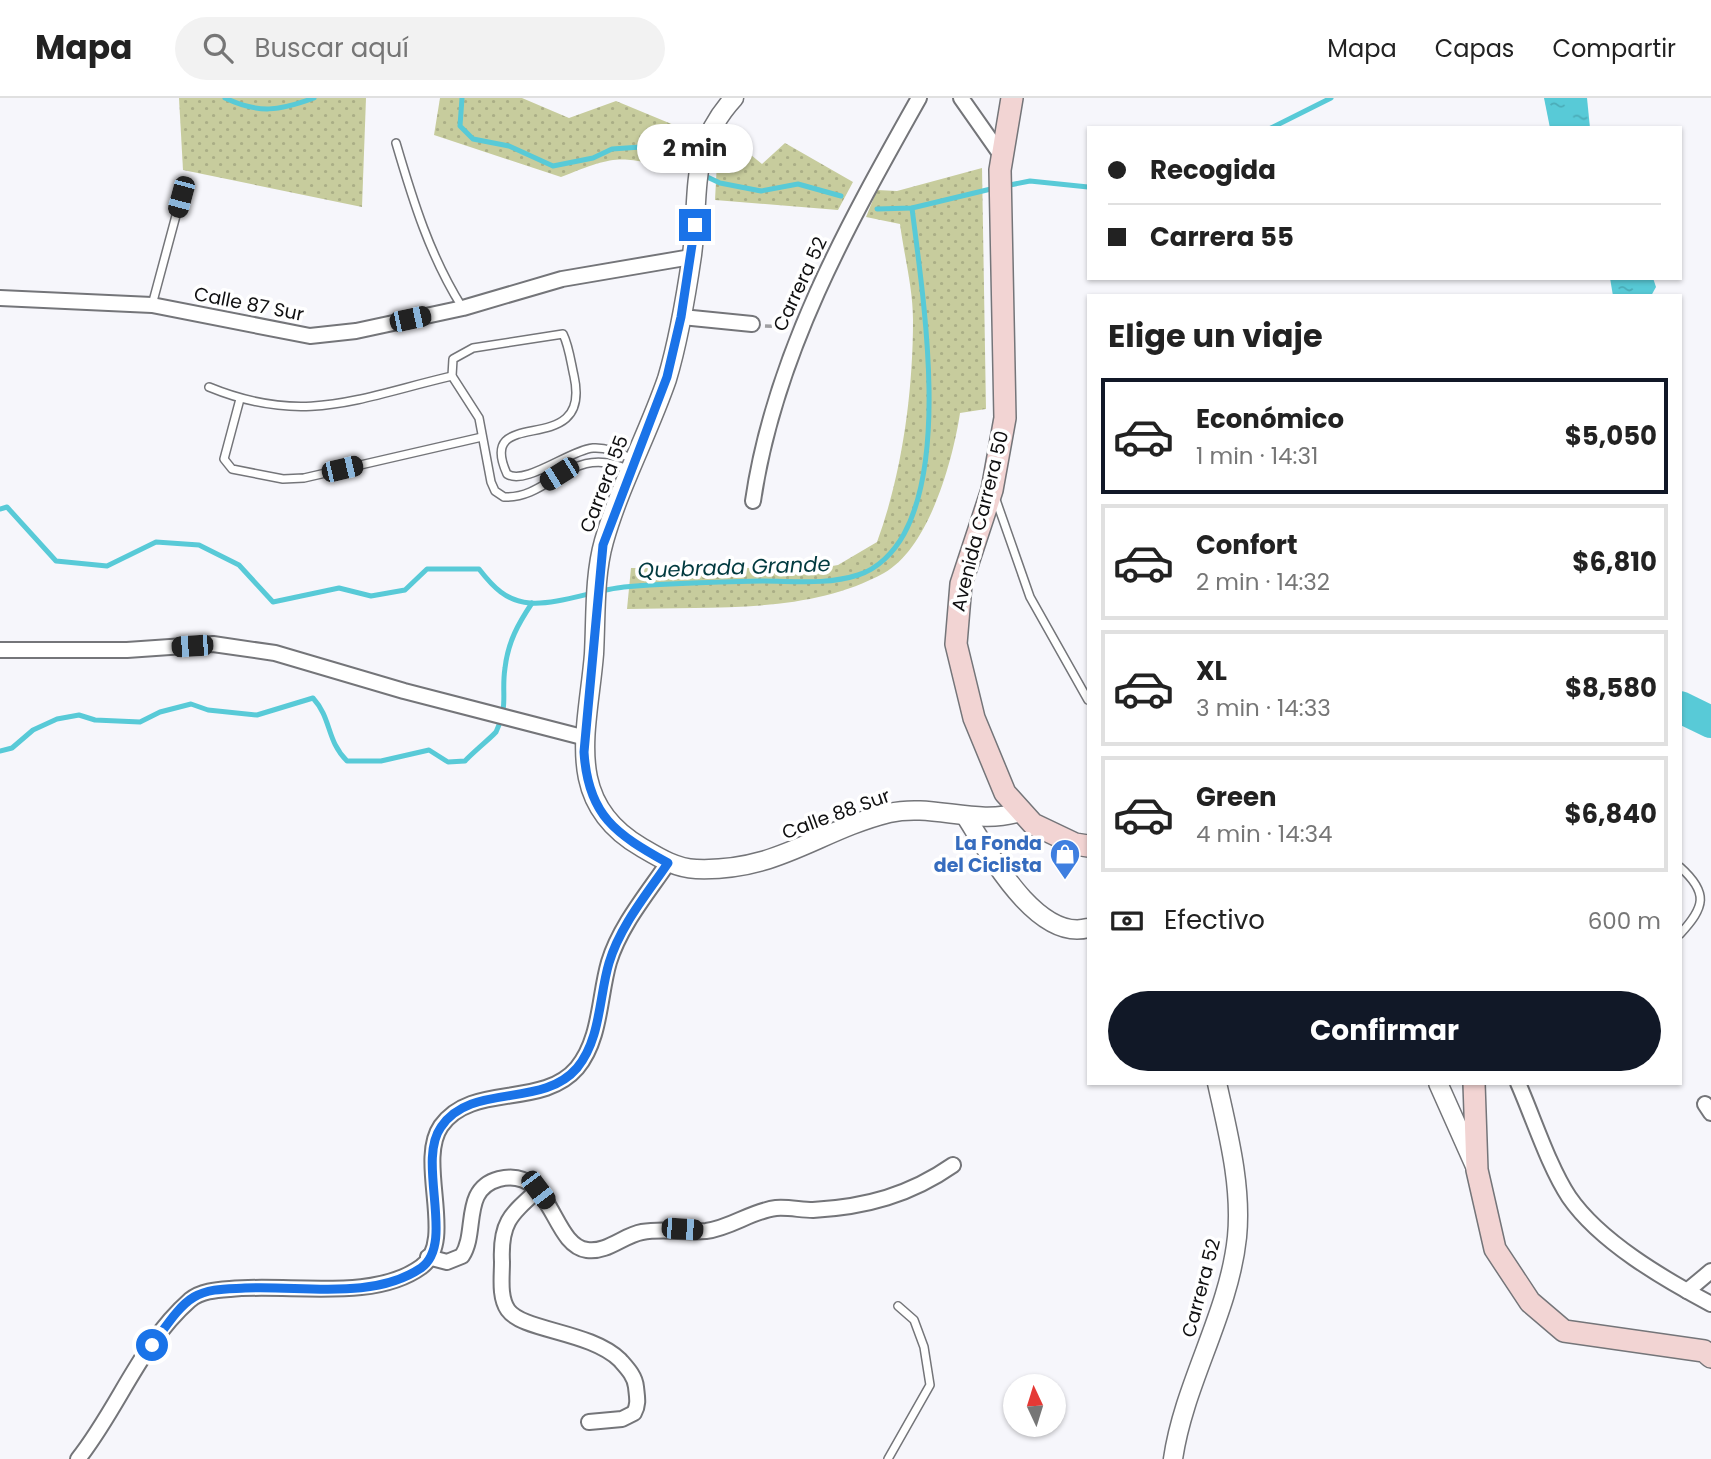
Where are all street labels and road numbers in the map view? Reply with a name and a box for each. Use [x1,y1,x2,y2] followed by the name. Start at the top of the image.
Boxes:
[766,232,834,336] street label: Carrera 52
[192,280,306,328] street label: Calle 87 Sur
[945,428,1015,614] street label: Avenida Carrera 50
[573,431,635,537] street label: Carrera 55
[778,782,894,846] street label: Calle 88 Sur
[1175,1235,1227,1340] street label: Carrera 52

